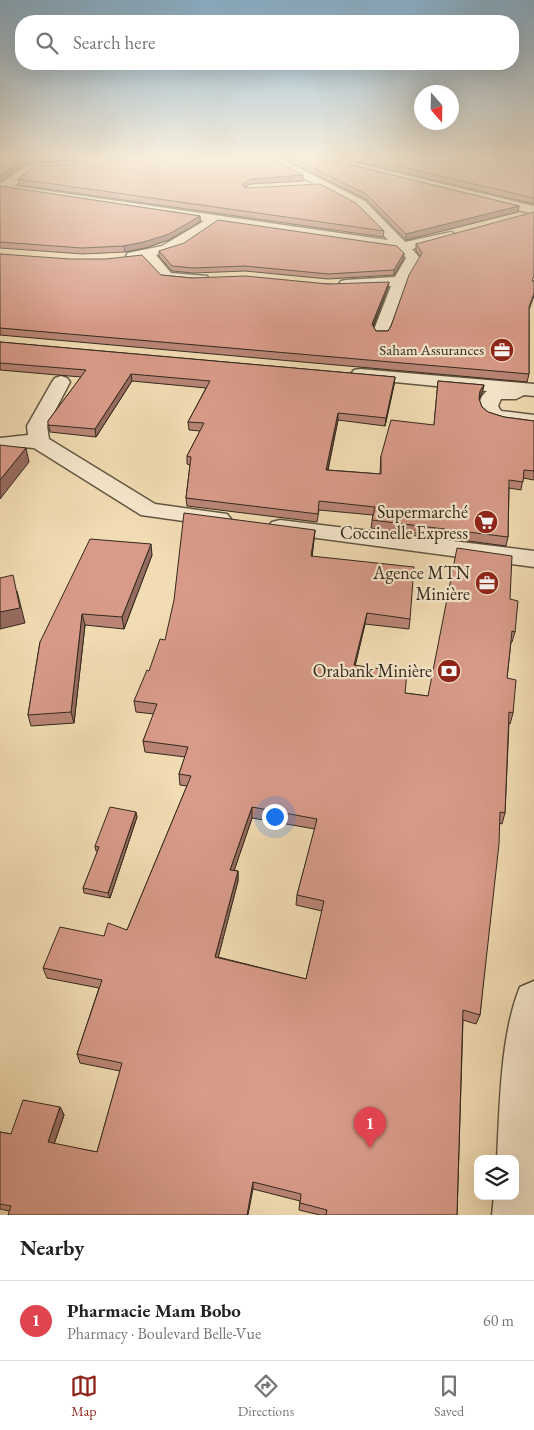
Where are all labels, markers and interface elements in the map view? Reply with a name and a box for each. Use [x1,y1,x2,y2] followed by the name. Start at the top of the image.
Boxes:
[15,15,519,70] search box
[33,29,61,57] icon: search
[73,30,155,55] text: Search here
[414,85,459,130] north arrow
[489,337,515,363] office icon: Saham Assurances
[379,340,484,359] place label: Saham Assurances
[340,500,468,544] place label: Supermarché Coccinelle Express
[473,509,499,535] supermarket icon: Supermarché Coccinelle Express
[372,561,471,605] place label: Agence MTN Minière
[474,570,500,596] office icon: Agence MTN Minière
[436,658,462,684] bank icon: Orabank Minière
[313,659,432,682] place label: Orabank Minière
[262,804,288,830] your location
[354,1107,386,1148] pin: 1
[474,1155,519,1200] map controls
[474,1155,519,1200] button: layers
[20,1234,84,1261] text: Nearby
[67,1298,241,1323] text: Pharmacie Mam Bobo
[32,1310,40,1331] text: 1
[483,1310,514,1331] text: 60 m
[67,1323,261,1344] text: Pharmacy · Boulevard Belle-Vue
[70,1372,98,1420] tab: Map
[238,1372,294,1420] tab: Directions
[434,1372,464,1420] tab: Saved

